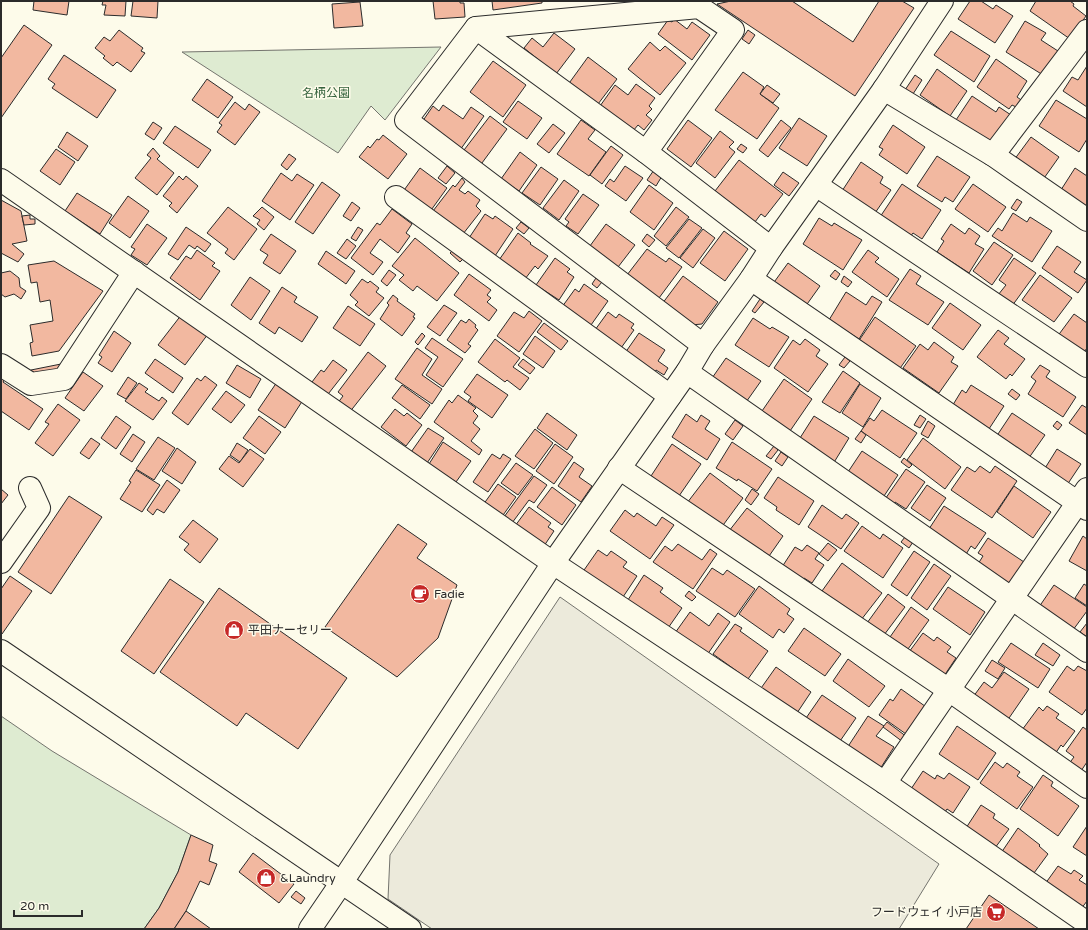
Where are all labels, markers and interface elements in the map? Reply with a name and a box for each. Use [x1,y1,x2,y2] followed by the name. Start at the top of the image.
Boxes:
[302,86,350,100] park label: 名柄公園
[409,583,431,605] cafe icon: Fadie
[434,587,465,601] place label: Fadie
[223,619,245,641] shop icon: 平田ナーセリー
[248,623,332,637] place label: 平田ナーセリー
[255,867,277,889] shop icon: &Laundry
[280,871,336,885] place label: &Laundry
[14,892,82,918] scale bar
[20,899,49,913] text: 20 m
[985,901,1007,923] supermarket icon: フードウェイ 小戸店
[871,905,982,919] place label: フードウェイ 小戸店

